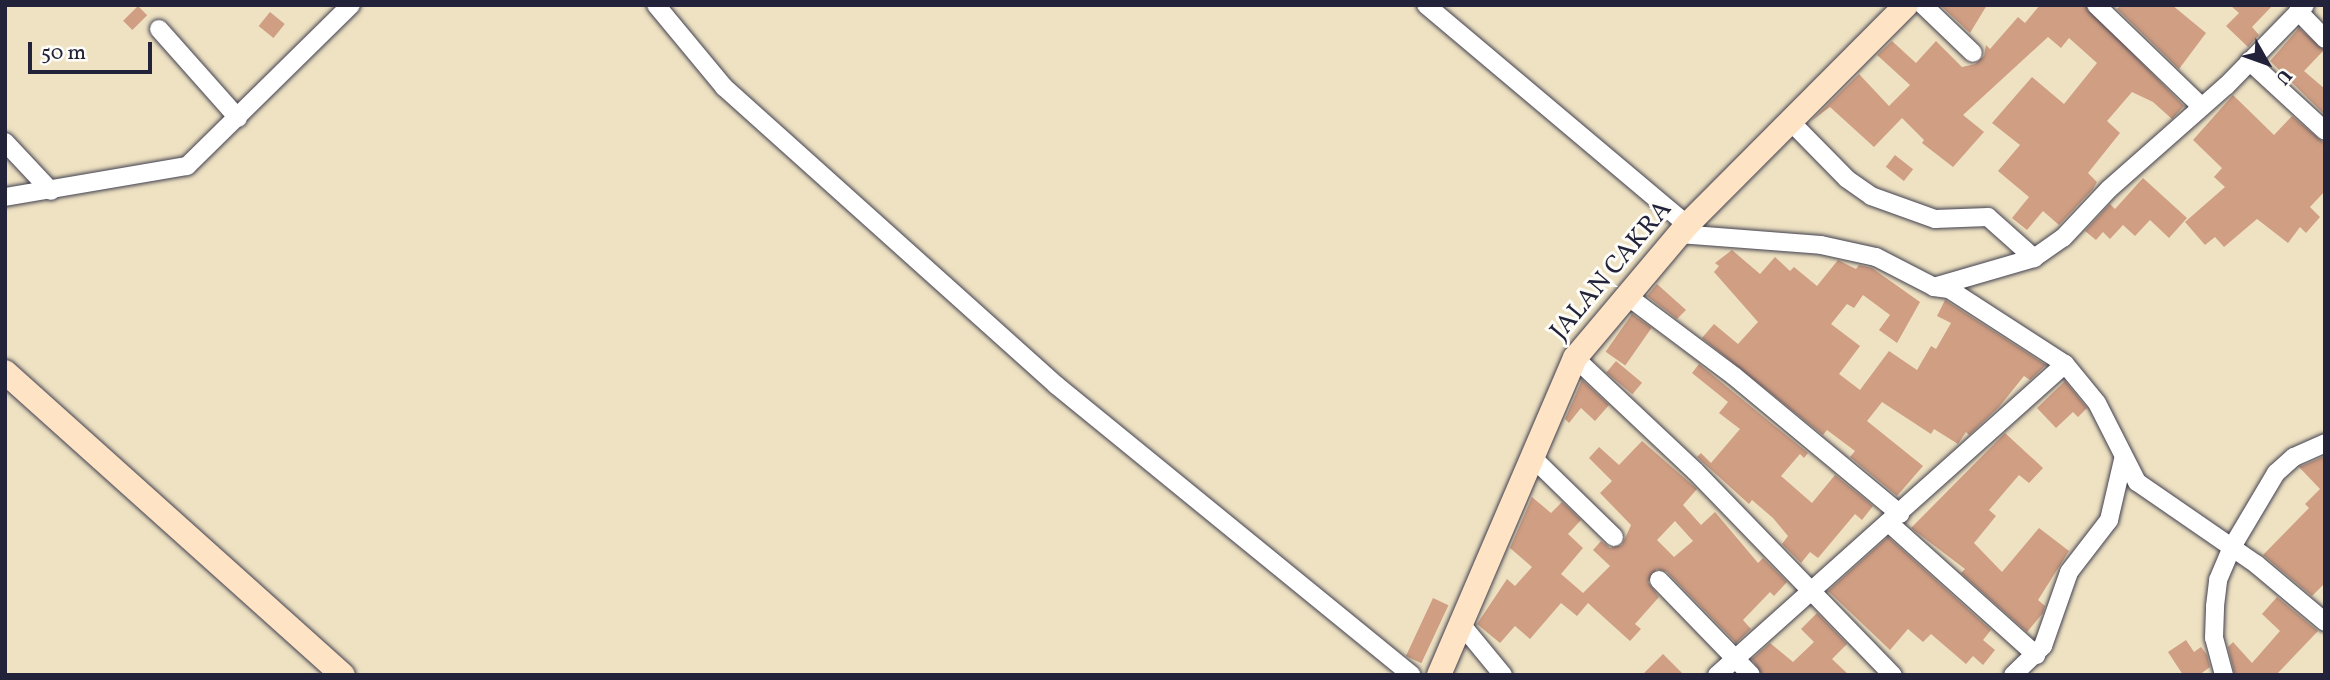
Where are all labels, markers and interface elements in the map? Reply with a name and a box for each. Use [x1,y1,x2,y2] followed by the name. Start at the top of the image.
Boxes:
[32,28,156,72] scale bar
[2232,28,2302,98] north arrow
[41,39,86,68] text: 50 m
[2269,63,2297,90] text: U
[1545,195,1679,347] street label: JALAN CAKRA

